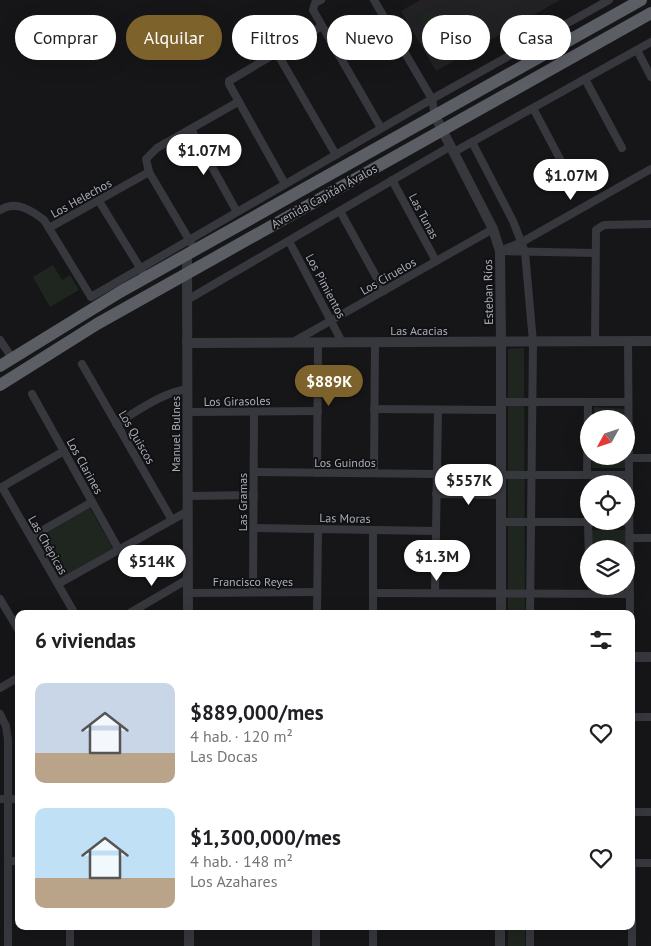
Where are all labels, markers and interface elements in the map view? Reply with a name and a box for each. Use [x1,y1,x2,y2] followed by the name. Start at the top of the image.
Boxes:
[15,15,116,60] chip: Comprar
[126,15,222,60] chip: Alquilar
[232,15,317,60] chip: Filtros
[327,15,412,60] chip: Nuevo
[422,15,490,60] chip: Piso
[500,15,571,60] chip: Casa
[163,134,245,176] pin: $1.07M
[177,140,231,160] text: $1.07M
[530,158,612,201] pin: $1.07M
[268,161,380,231] street label: Avenida Capitán Ávalos
[544,165,598,185] text: $1.07M
[48,175,114,221] street label: Los Helechos
[406,191,442,241] street label: Las Tunas
[303,251,349,321] street label: Los Pimientos
[357,254,419,298] street label: Los Ciruelos
[480,259,496,325] street label: Esteban Ríos
[390,323,448,338] street label: Las Acacias
[294,364,364,407] pin: $889K
[306,371,352,391] text: $889K
[203,393,271,409] street label: Los Girasoles
[168,396,183,472] street label: Manuel Bulnes
[116,407,158,467] street label: Los Quiscos
[580,410,635,465] north arrow
[580,410,635,595] map controls
[64,435,106,497] street label: Los Clarines
[314,455,376,470] street label: Los Guindos
[434,464,504,506] pin: $557K
[446,470,492,490] text: $557K
[235,473,250,531] street label: Las Gramas
[580,475,635,530] button: locate
[319,510,371,526] street label: Las Moras
[25,513,71,577] street label: Las Chépicas
[402,540,472,582] pin: $1.3M
[580,540,635,595] button: layers
[117,544,187,587] pin: $514K
[415,546,459,566] text: $1.3M
[129,551,175,571] text: $514K
[213,574,293,589] street label: Francisco Reyes
[587,626,615,654] icon: filters
[35,627,136,654] text: 6 viviendas
[190,699,324,726] text: $889,000/mes
[75,703,135,763] icon: home
[587,719,615,747] icon: heart
[190,726,293,746] text: 4 hab. · 120 m²
[190,746,258,766] text: Las Docas
[190,824,341,851] text: $1,300,000/mes
[75,828,135,888] icon: home
[587,844,615,872] icon: heart
[190,851,293,871] text: 4 hab. · 148 m²
[190,871,278,891] text: Los Azahares

